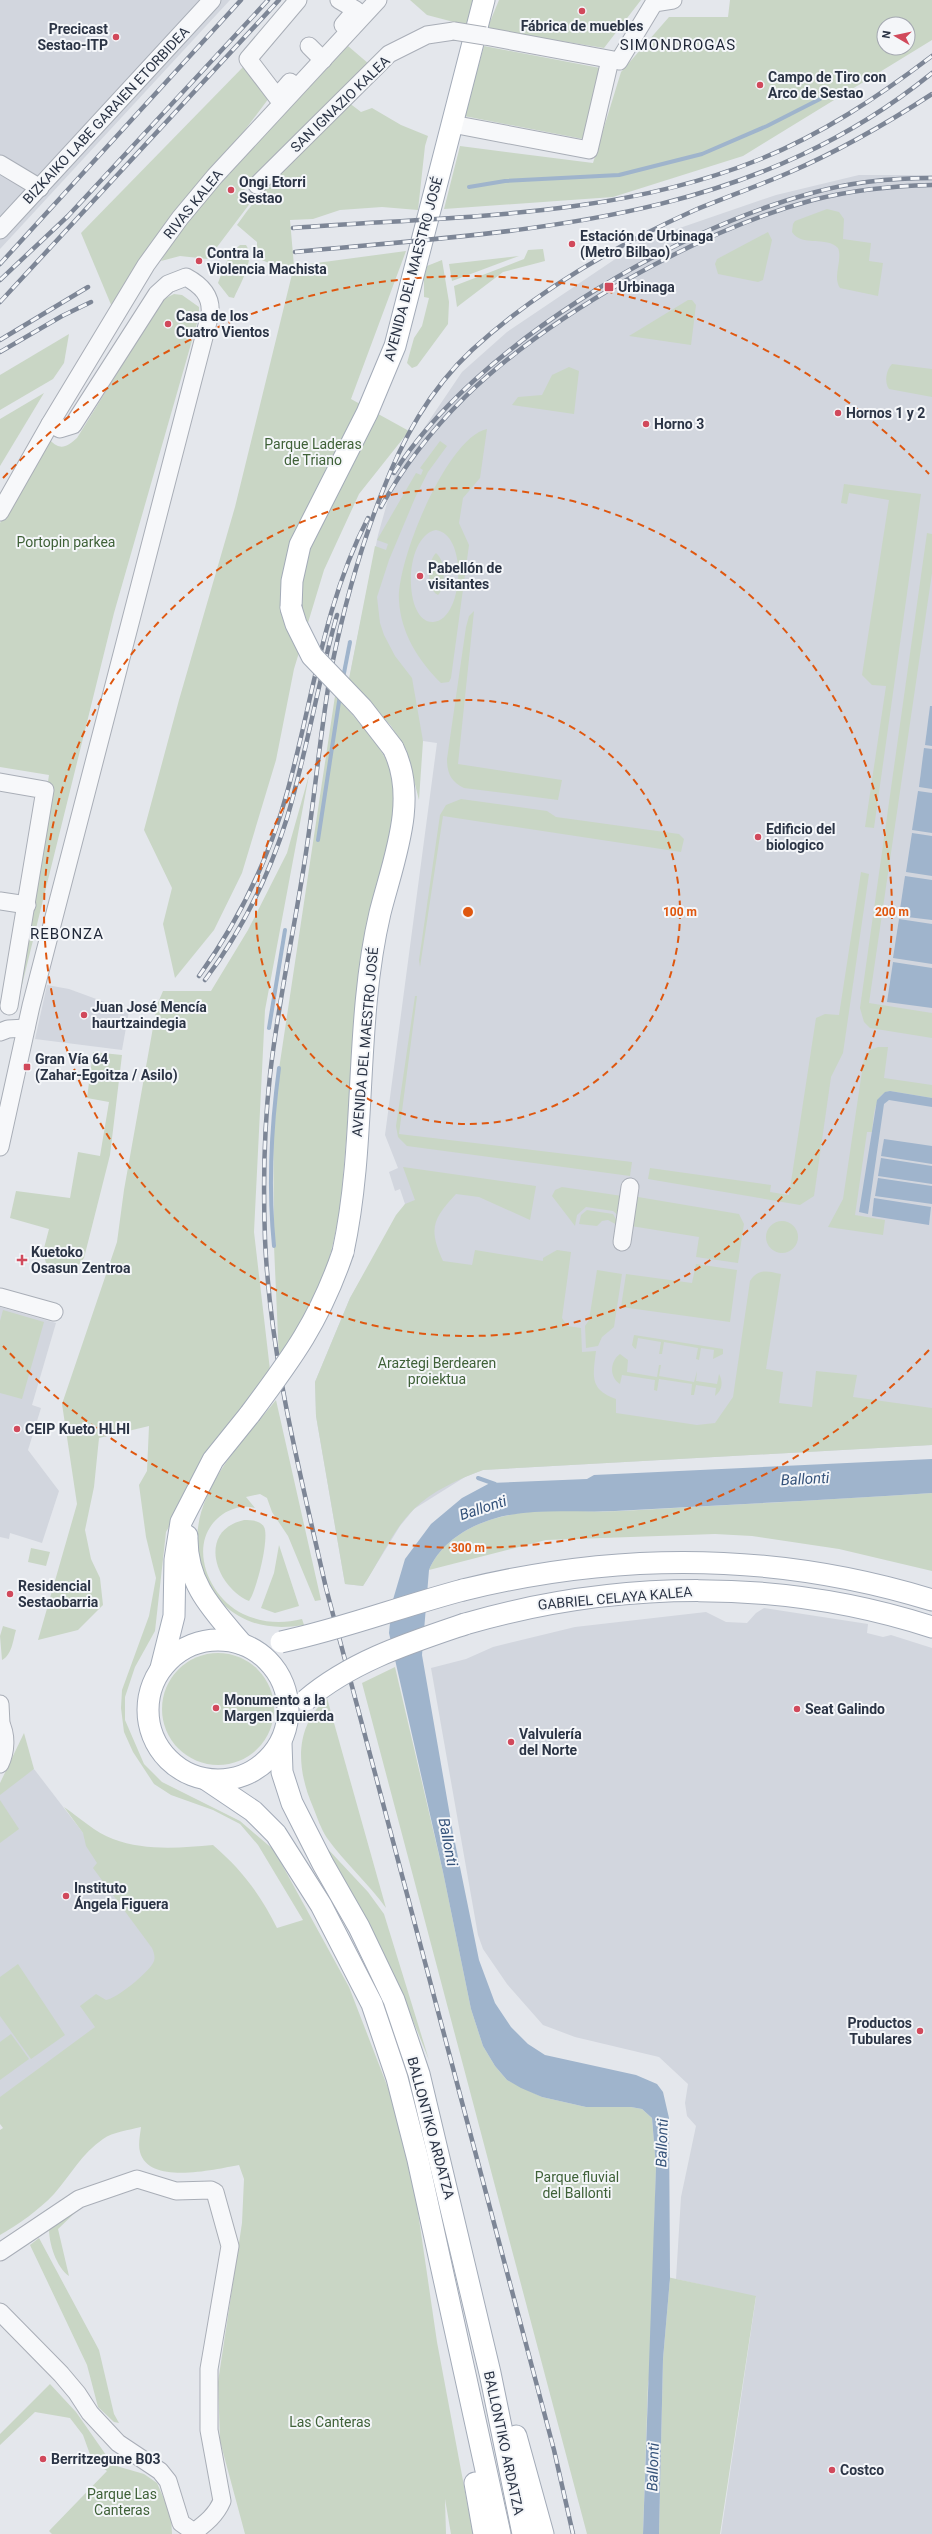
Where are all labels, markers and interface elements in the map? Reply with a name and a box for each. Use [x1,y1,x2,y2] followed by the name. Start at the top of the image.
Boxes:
[577,6,587,16] marker: Fábrica de muebles
[876,16,916,56] north arrow
[521,18,643,34] place label: Fábrica de muebles
[37,21,108,53] place label: Precicast Sestao-ITP
[20,23,192,207] street label: BIZKAIKO LABE GARAIEN ETORBIDEA
[880,29,894,39] text: N
[111,32,121,42] marker: Precicast Sestao-ITP
[620,36,736,54] district label: SIMONDROGAS
[287,53,393,155] street label: SAN IGNAZIO KALEA
[768,69,886,101] place label: Campo de Tiro con Arco de Sestao
[755,80,765,90] marker: Campo de Tiro con Arco de Sestao
[160,166,226,242] street label: RIVAS KALEA
[239,174,306,206] place label: Ongi Etorri Sestao
[380,175,445,363] street label: AVENIDA DEL MAESTRO JOSÉ
[226,185,236,195] marker: Ongi Etorri Sestao
[580,228,714,261] place label: Estación de Urbinaga (Metro Bilbao)
[567,239,577,249] marker: Estación de Urbinaga (Metro Bilbao)
[207,245,327,277] place label: Contra la Violencia Machista
[194,256,204,266] marker: Contra la Violencia Machista
[618,279,675,295] place label: Urbinaga
[603,281,615,293] marker: Urbinaga
[176,308,269,340] place label: Casa de los Cuatro Vientos
[163,319,173,329] marker: Casa de los Cuatro Vientos
[846,405,925,421] place label: Hornos 1 y 2
[833,408,843,418] marker: Hornos 1 y 2
[654,416,704,432] place label: Horno 3
[641,419,651,429] marker: Horno 3
[264,436,362,468] park label: Parque Laderas de Triano
[17,534,115,550] park label: Portopin parkea
[428,560,502,592] place label: Pabellón de visitantes
[415,571,425,581] marker: Pabellón de visitantes
[766,821,835,853] place label: Edificio del biologico
[753,832,763,842] marker: Edificio del biologico
[461,905,475,919] centre of rings
[663,905,697,919] text: 100 m
[875,905,909,919] text: 200 m
[30,925,104,943] district label: REBONZA
[348,946,381,1138] street label: AVENIDA DEL MAESTRO JOSÉ
[92,999,207,1031] place label: Juan José Mencía haurtzaindegia
[79,1010,89,1020] marker: Juan José Mencía haurtzaindegia
[35,1051,178,1084] place label: Gran Vía 64 (Zahar-Egoitza / Asilo)
[22,1062,32,1072] marker: Gran Vía 64 (Zahar-Egoitza / Asilo)
[31,1244,131,1276] place label: Kuetoko Osasun Zentroa
[16,1254,28,1266] marker: Kuetoko Osasun Zentroa
[378,1355,496,1387] park label: Araztegi Berdearen proiektua
[25,1421,130,1437] place label: CEIP Kueto HLHI
[12,1424,22,1434] marker: CEIP Kueto HLHI
[780,1469,830,1489] water label: Ballonti
[457,1492,509,1524] water label: Ballonti
[451,1541,485,1555] text: 300 m
[18,1578,99,1610] place label: Residencial Sestaobarria
[537,1583,693,1613] street label: GABRIEL CELAYA KALEA
[5,1589,15,1599] marker: Residencial Sestaobarria
[224,1692,335,1724] place label: Monumento a la Margen Izquierda
[805,1701,885,1717] place label: Seat Galindo
[211,1703,221,1713] marker: Monumento a la Margen Izquierda
[792,1704,802,1714] marker: Seat Galindo
[519,1726,582,1758] place label: Valvulería del Norte
[506,1737,516,1747] marker: Valvulería del Norte
[435,1816,462,1868] water label: Ballonti
[74,1880,169,1912] place label: Instituto Ángela Figuera
[61,1891,71,1901] marker: Instituto Ángela Figuera
[847,2015,912,2047] place label: Productos Tubulares
[915,2026,925,2036] marker: Productos Tubulares
[404,2055,458,2201] street label: BALLONTIKO ARDATZA
[652,2118,672,2168] water label: Ballonti
[535,2169,619,2201] park label: Parque fluvial del Ballonti
[481,2370,527,2516] street label: BALLONTIKO ARDATZA
[289,2414,371,2430] park label: Las Canteras
[643,2442,663,2492] water label: Ballonti
[51,2451,161,2467] place label: Berritzegune B03
[38,2454,48,2464] marker: Berritzegune B03
[840,2462,884,2478] place label: Costco
[827,2465,837,2475] marker: Costco
[87,2486,157,2518] park label: Parque Las Canteras

